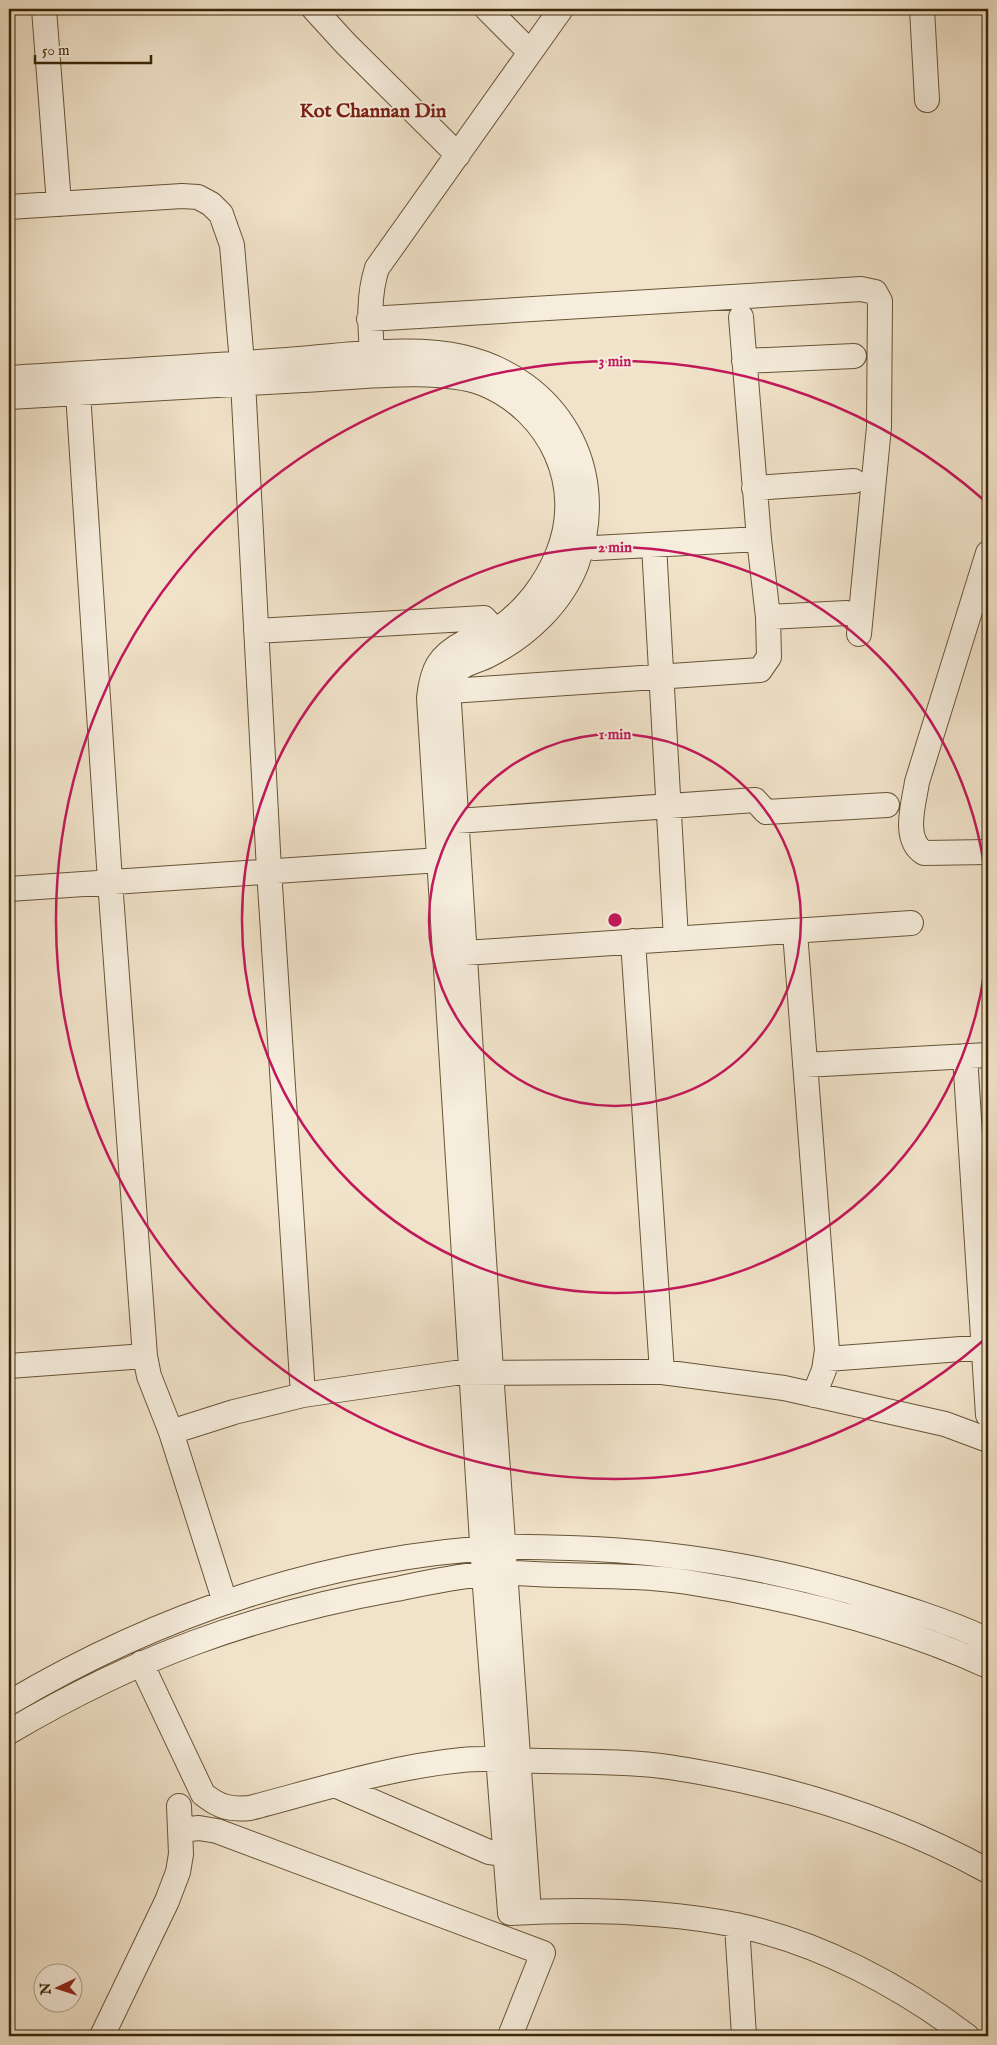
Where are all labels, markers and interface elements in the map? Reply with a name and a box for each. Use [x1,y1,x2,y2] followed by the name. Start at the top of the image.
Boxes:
[35,32,151,64] scale bar
[42,41,70,60] text: 50 m
[299,99,447,124] district label: Kot Channan Din
[599,352,631,371] text: 3 min
[598,538,632,557] text: 2 min
[599,725,631,744] text: 1 min
[606,911,624,929] centre of rings
[32,1962,82,2012] north arrow
[37,1982,55,1997] text: N

